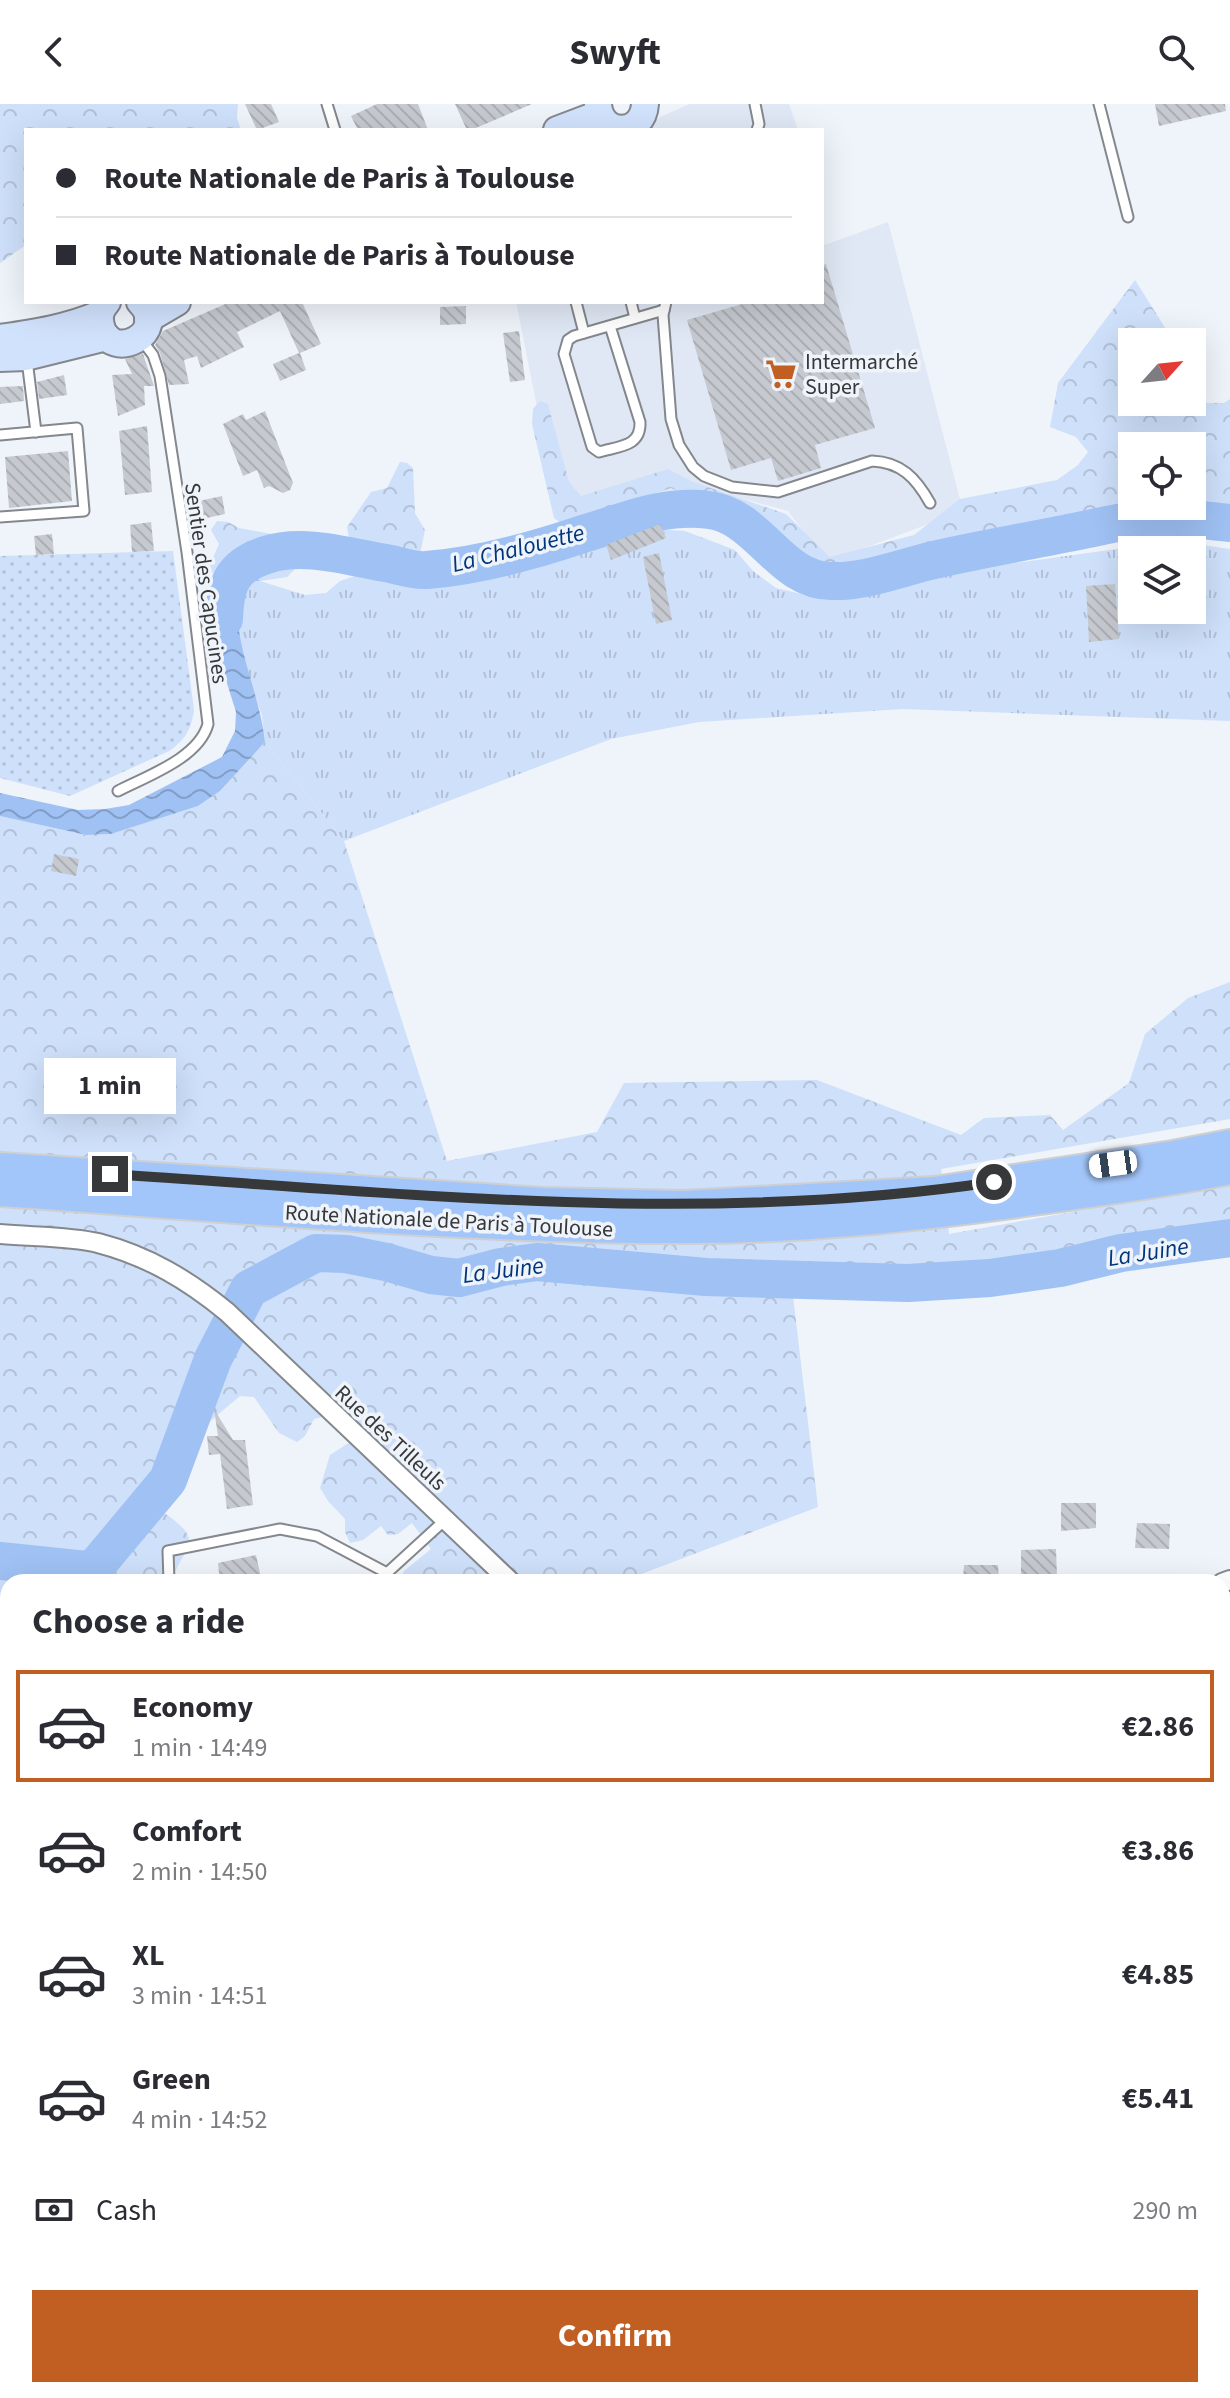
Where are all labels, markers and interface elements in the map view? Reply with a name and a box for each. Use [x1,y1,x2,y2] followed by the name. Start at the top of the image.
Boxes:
[569,27,661,78] text: Swyft
[32,30,76,74] icon: back
[1154,30,1198,74] icon: search
[104,157,575,200] text: Route Nationale de Paris à Toulouse
[104,234,575,277] text: Route Nationale de Paris à Toulouse
[1118,328,1206,416] north arrow
[1118,328,1206,624] map controls
[805,346,918,403] place label: Intermarché Super
[764,357,798,391] supermarket icon: Intermarché Super
[1118,432,1206,520] button: locate
[176,481,236,686] street label: Sentier des Capucines
[448,515,588,582] water label: La Chalouette
[1118,536,1206,624] button: layers
[44,1058,176,1114] callout: 1 min
[78,1067,142,1104] text: 1 min
[1088,1149,1138,1179] car
[92,1156,128,1192] route end
[976,1164,1012,1200] route start
[284,1196,614,1246] street label: Route Nationale de Paris à Toulouse
[1105,1229,1191,1276] water label: La Juine
[460,1248,546,1293] water label: La Juine
[327,1377,453,1498] street label: Rue des Tilleuls
[32,1596,245,1647] text: Choose a ride
[132,1686,253,1729] text: Economy
[36,1690,108,1762] icon: car
[1122,1705,1194,1748] text: €2.86
[132,1729,267,1766] text: 1 min · 14:49
[132,1810,242,1853] text: Comfort
[36,1814,108,1886] icon: car
[1122,1829,1194,1872] text: €3.86
[132,1853,267,1890] text: 2 min · 14:50
[132,1934,165,1977] text: XL
[36,1938,108,2010] icon: car
[1122,1953,1194,1996] text: €4.85
[132,1977,267,2014] text: 3 min · 14:51
[132,2058,211,2101] text: Green
[36,2062,108,2134] icon: car
[1122,2077,1194,2120] text: €5.41
[132,2101,267,2138] text: 4 min · 14:52
[32,2188,76,2232] icon: cash
[96,2189,157,2232] text: Cash
[1132,2192,1198,2229] text: 290 m
[32,2290,1198,2382] button: Confirm

